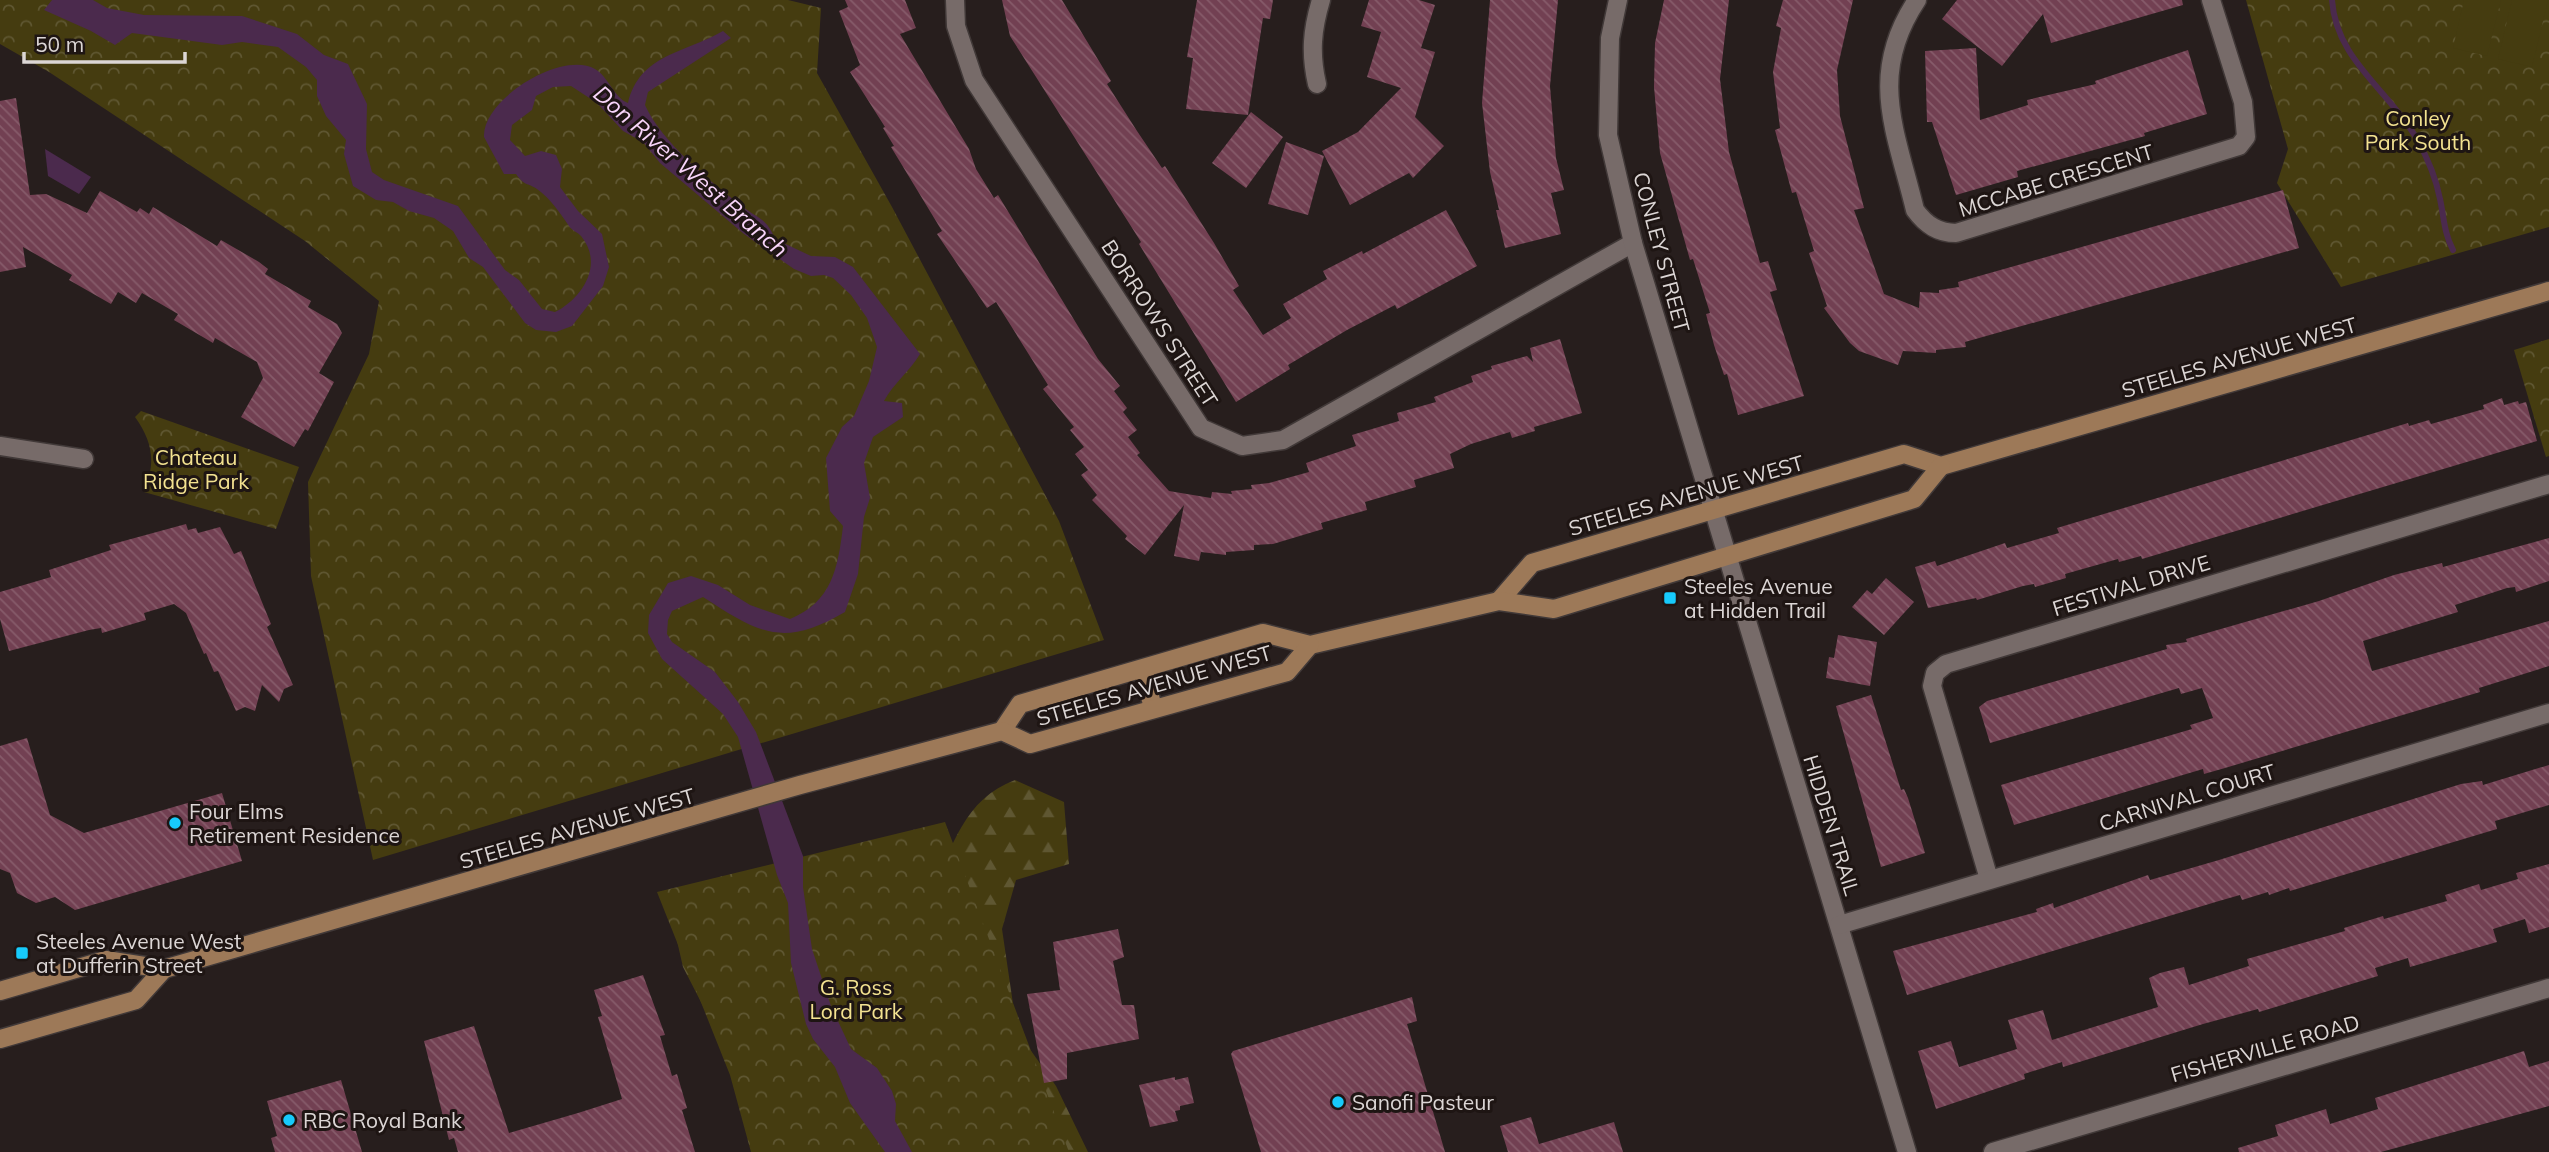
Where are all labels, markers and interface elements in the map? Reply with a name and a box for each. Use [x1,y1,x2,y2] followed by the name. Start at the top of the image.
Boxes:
[24,21,186,65] scale bar
[35,31,84,57] text: 50 m
[588,79,794,263] water label: Don River West Branch
[2365,105,2471,155] park label: Conley Park South
[1955,138,2157,222] street label: MCCABE CRESCENT
[1628,169,1696,335] street label: CONLEY STREET
[1096,235,1224,412] street label: BORROWS STREET
[2118,311,2360,403] street label: STEELES AVENUE WEST
[143,444,249,494] park label: Chateau Ridge Park
[1565,449,1807,541] street label: STEELES AVENUE WEST
[2049,549,2213,621] street label: FESTIVAL DRIVE
[1684,573,1833,623] place label: Steeles Avenue at Hidden Trail
[1662,590,1678,606] marker: Steeles Avenue at Hidden Trail
[1033,639,1275,731] street label: STEELES AVENUE WEST
[1798,752,1866,899] street label: HIDDEN TRAIL
[2096,758,2279,836] street label: CARNIVAL COURT
[456,782,698,874] street label: STEELES AVENUE WEST
[189,798,400,848] place label: Four Elms Retirement Residence
[167,815,183,831] marker: Four Elms Retirement Residence
[36,928,241,978] place label: Steeles Avenue West at Dufferin Street
[14,945,30,961] marker: Steeles Avenue West at Dufferin Street
[809,974,903,1024] park label: G. Ross Lord Park
[2168,1009,2362,1087] street label: FISHERVILLE ROAD
[1352,1089,1494,1115] place label: Sanofi Pasteur
[1330,1094,1346,1110] marker: Sanofi Pasteur
[303,1107,462,1133] place label: RBC Royal Bank
[281,1112,297,1128] marker: RBC Royal Bank

